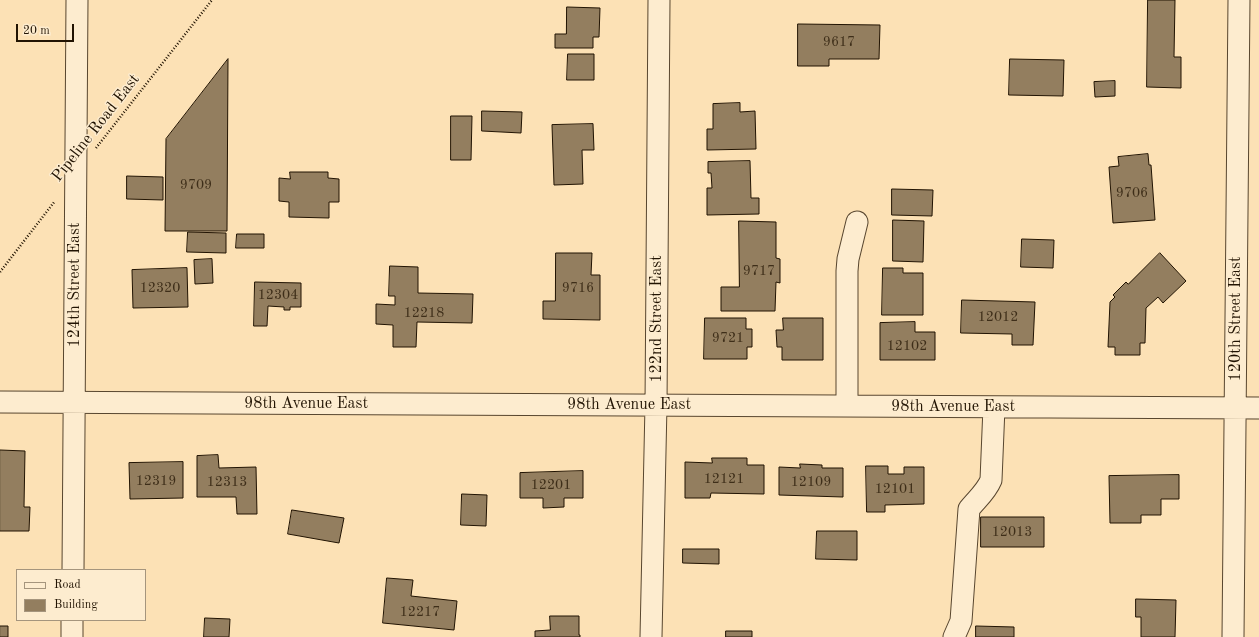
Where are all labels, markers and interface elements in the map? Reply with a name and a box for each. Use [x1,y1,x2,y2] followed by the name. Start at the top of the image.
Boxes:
[18,16,76,42] scale bar
[23,25,50,37] text: 20 m
[823,34,855,50] house number: 9617
[48,70,144,186] street label: Pipeline Road East
[180,177,212,193] house number: 9709
[1116,185,1148,201] house number: 9706
[65,223,85,347] street label: 124th Street East
[647,255,667,383] street label: 122nd Street East
[1226,257,1246,381] street label: 120th Street East
[743,263,775,279] house number: 9717
[140,280,180,296] house number: 12320
[562,280,594,296] house number: 9716
[258,287,298,303] house number: 12304
[404,305,444,321] house number: 12218
[978,309,1018,325] house number: 12012
[712,330,744,346] house number: 9721
[887,338,927,354] house number: 12102
[244,394,368,414] street label: 98th Avenue East
[567,395,691,415] street label: 98th Avenue East
[891,397,1015,417] street label: 98th Avenue East
[704,471,744,487] house number: 12121
[136,473,176,489] house number: 12319
[207,474,247,490] house number: 12313
[791,474,831,490] house number: 12109
[531,477,571,493] house number: 12201
[875,481,915,497] house number: 12101
[992,524,1032,540] house number: 12013
[16,569,146,621] legend
[54,579,81,591] text: Road
[54,599,98,611] text: Building
[400,604,440,620] house number: 12217

